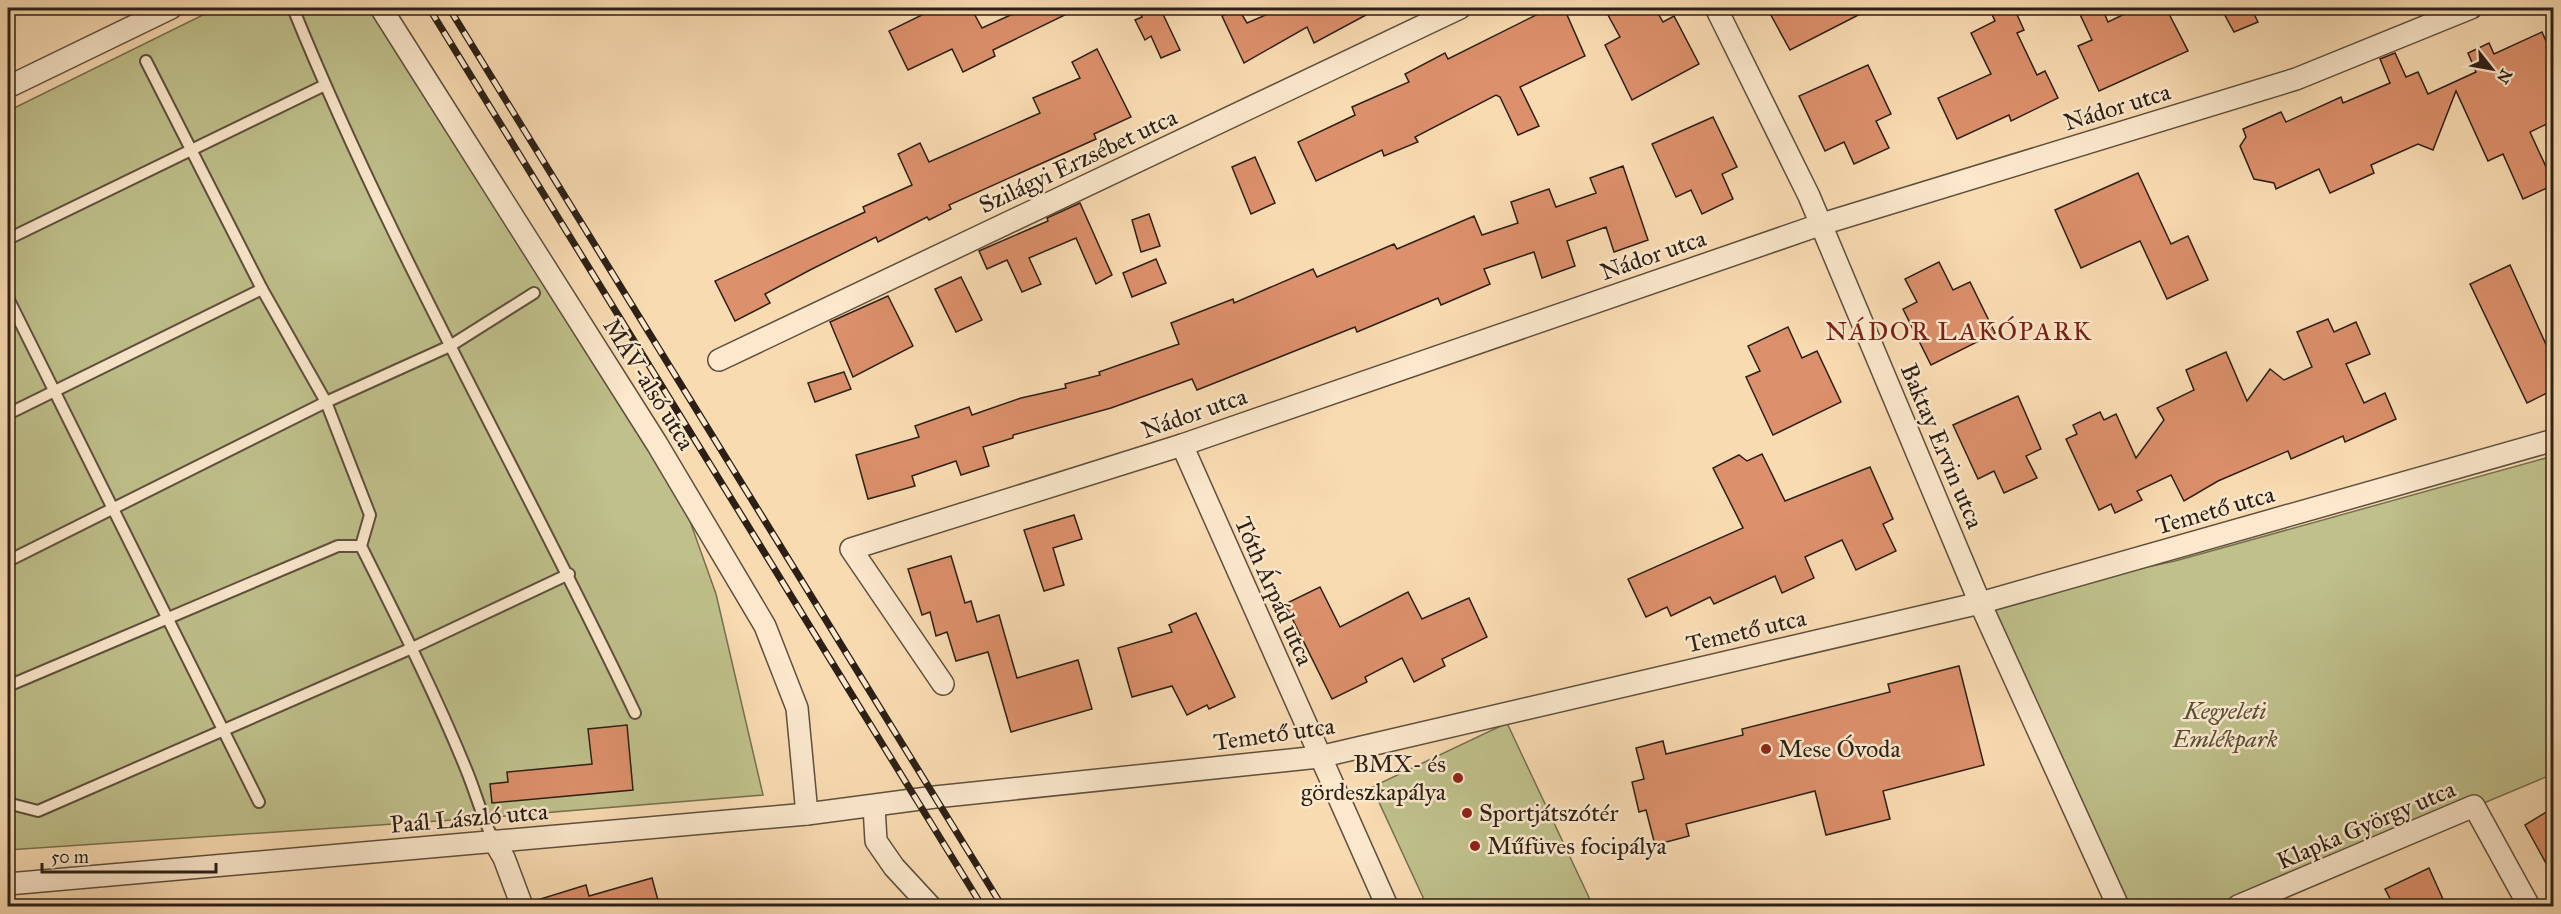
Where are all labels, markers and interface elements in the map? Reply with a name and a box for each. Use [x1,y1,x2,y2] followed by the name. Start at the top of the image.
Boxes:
[2462,39,2522,99] north arrow
[2493,66,2516,88] text: N
[2060,76,2175,137] street label: Nádor utca
[974,102,1183,220] street label: Szilágyi Erzsébet utca
[1596,223,1711,287] street label: Nádor utca
[597,312,702,456] street label: MÁV-alsó utca
[1825,315,2093,347] district label: NÁDOR LAKÓPARK
[1894,359,1991,534] street label: Baktay Ervin utca
[1137,381,1252,445] street label: Nádor utca
[2152,479,2279,541] street label: Temető utca
[1228,512,1321,671] street label: Tóth Árpád utca
[1683,602,1810,659] street label: Temető utca
[2171,696,2278,754] park label: Kegyeleti Emlékpark
[1211,711,1337,757] street label: Temető utca
[1778,734,1901,764] place label: Mese Óvoda
[1759,742,1773,756] marker: Mese Óvoda
[1301,749,1447,807] place label: BMX- és gördeszkapálya
[1451,771,1465,785] marker: BMX- és gördeszkapálya
[2272,774,2461,876] street label: Klapka György utca
[389,796,550,840] street label: Paál László utca
[1479,798,1619,828] place label: Sportjátszótér
[1460,806,1474,820] marker: Sportjátszótér
[1487,831,1668,861] place label: Műfüves focipálya
[42,836,216,874] scale bar
[1468,839,1482,853] marker: Műfüves focipálya
[51,846,89,868] text: 50 m

